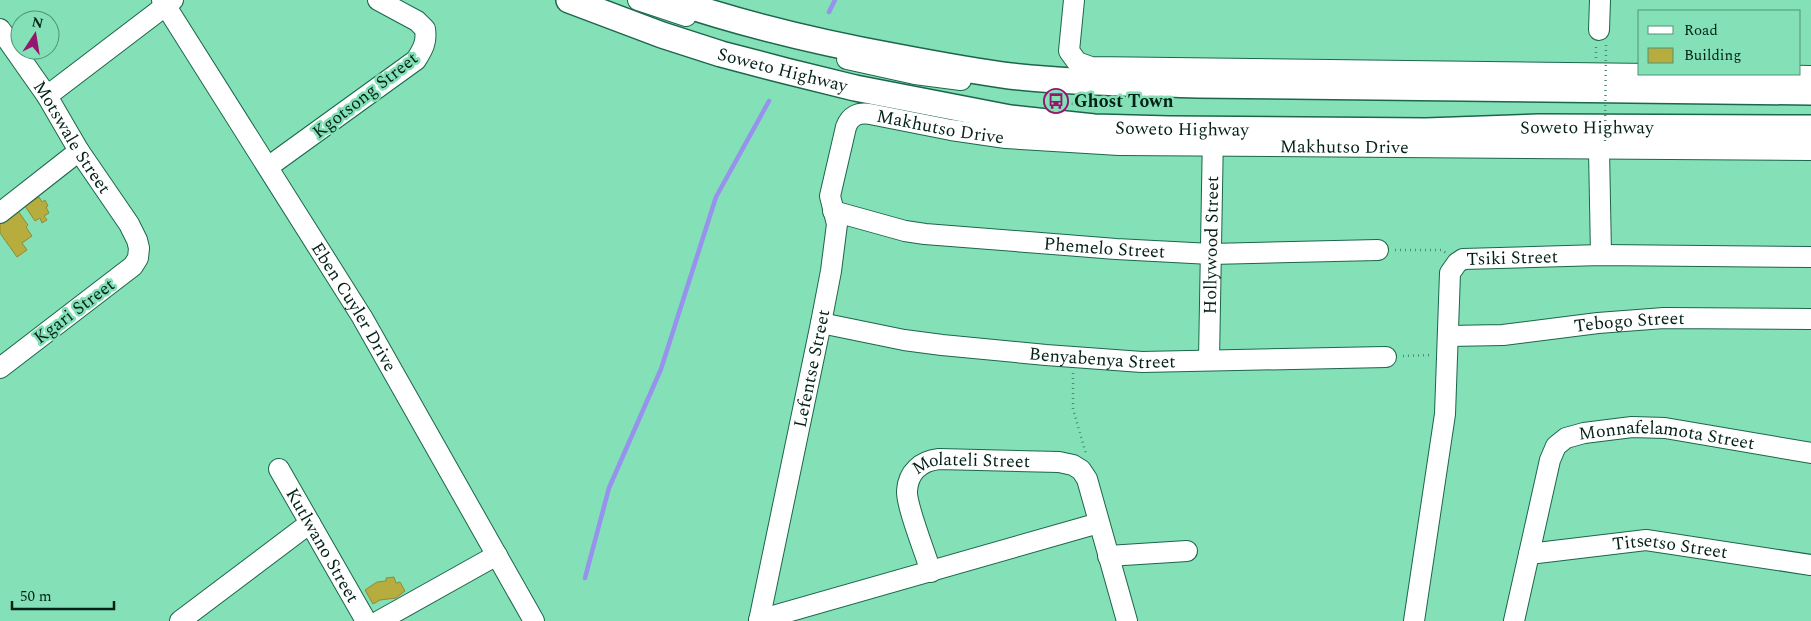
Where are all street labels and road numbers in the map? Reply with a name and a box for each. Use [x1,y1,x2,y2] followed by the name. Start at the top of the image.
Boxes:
[714,41,852,100] street label: Soweto Highway
[307,45,424,145] street label: Kgotsong Street
[26,75,117,199] street label: Motswale Street
[874,103,1006,152] street label: Makhutso Drive
[1520,114,1655,142] street label: Soweto Highway
[1115,115,1250,144] street label: Soweto Highway
[1280,133,1409,161] street label: Makhutso Drive
[1197,176,1226,315] street label: Hollywood Street
[1043,230,1166,266] street label: Phemelo Street
[304,237,403,377] street label: Eben Cuyler Drive
[1466,243,1558,273] street label: Tsiki Street
[28,272,121,351] street label: Kgari Street
[1572,305,1685,340] street label: Tebogo Street
[787,307,837,430] street label: Lefentse Street
[1028,340,1176,376] street label: Benyabenya Street
[1577,414,1757,457] street label: Monnafelamota Street
[907,446,1030,482] street label: Molateli Street
[279,483,366,608] street label: Kutlwano Street
[1611,527,1729,566] street label: Titsetso Street

